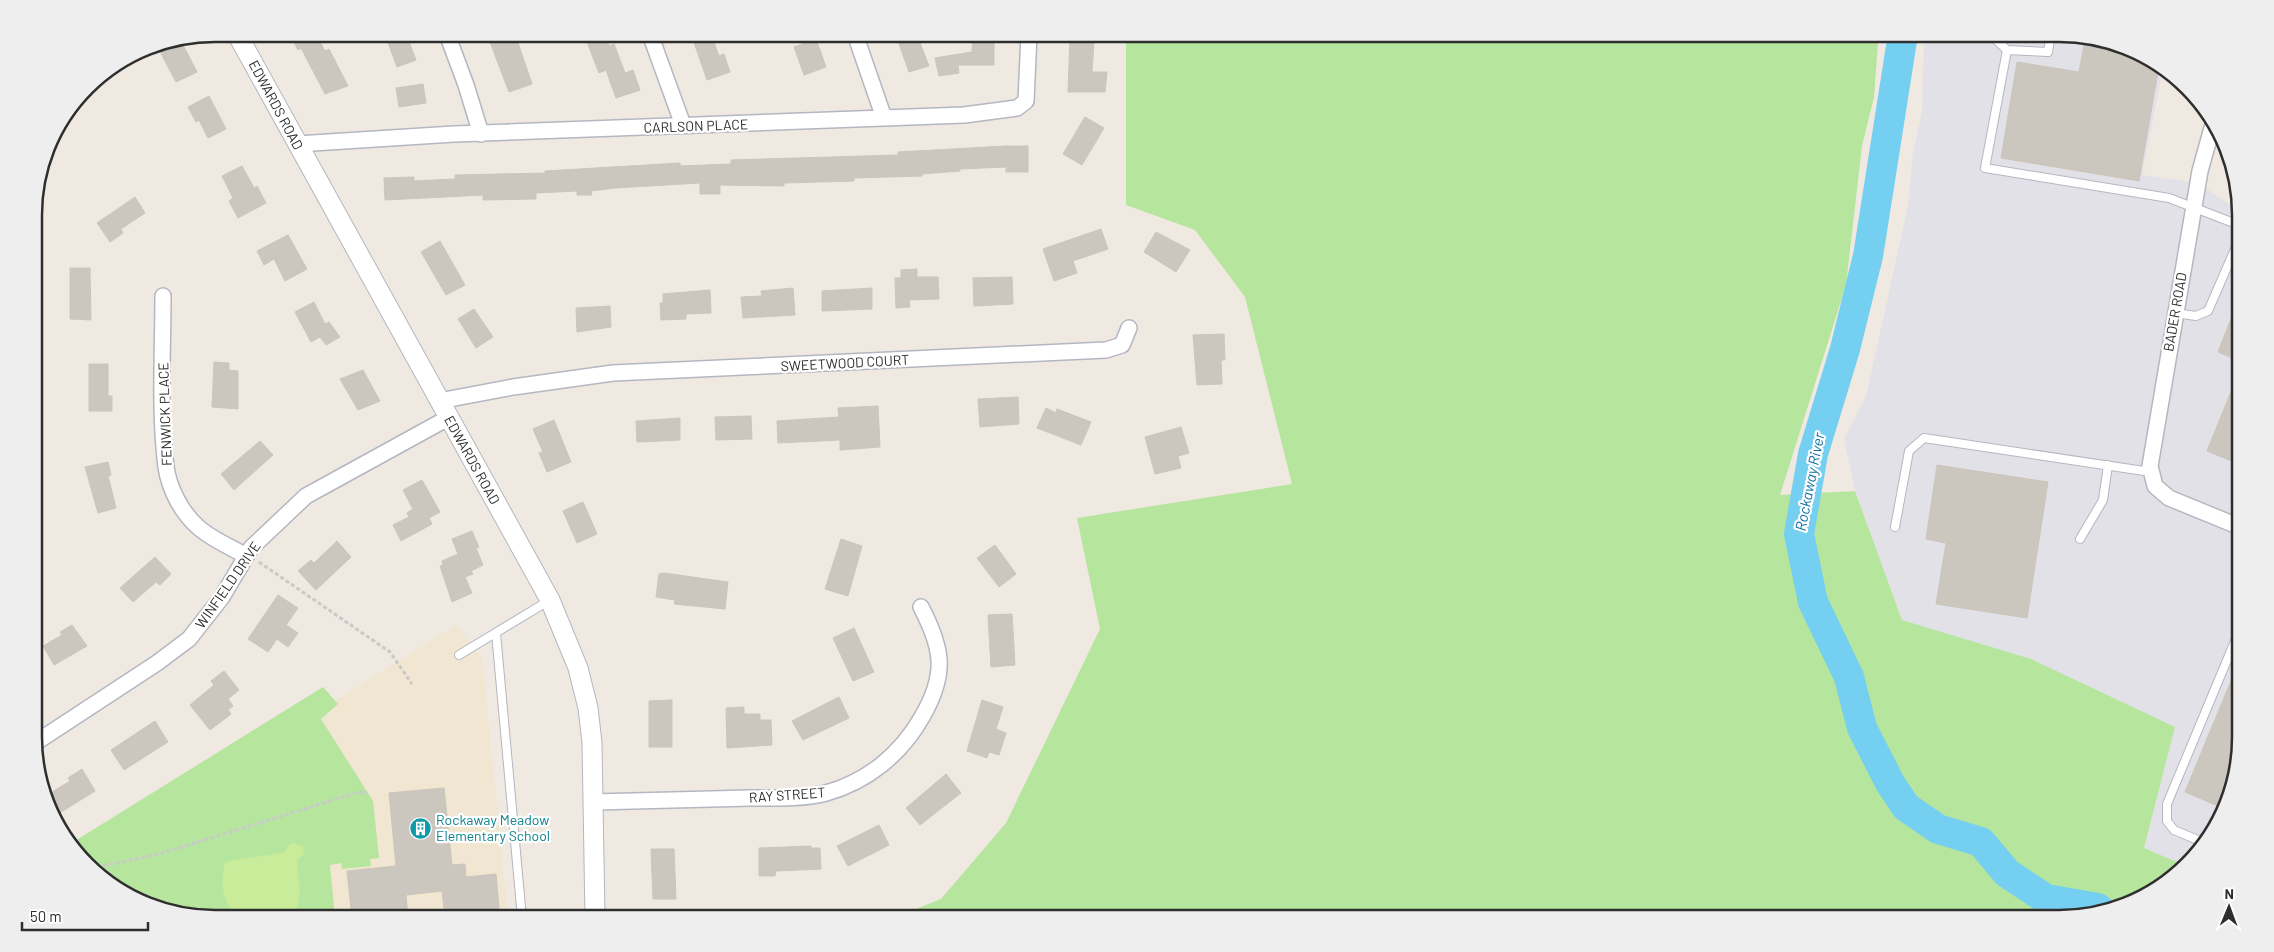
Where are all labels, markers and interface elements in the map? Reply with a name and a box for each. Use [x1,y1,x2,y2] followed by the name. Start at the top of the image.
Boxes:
[246,57,307,152] street label: EDWARDS ROAD
[643,115,749,136] street label: CARLSON PLACE
[2159,271,2190,353] street label: BADER ROAD
[780,351,910,374] street label: SWEETWOOD COURT
[154,362,175,466] street label: FENWICK PLACE
[441,412,504,507] street label: EDWARDS ROAD
[1791,431,1827,532] water label: Rockaway River
[191,538,264,631] street label: WINFIELD DRIVE
[748,783,826,806] street label: RAY STREET
[436,811,550,844] place label: Rockaway Meadow Elementary School
[408,816,432,840] building icon: Rockaway Meadow Elementary School
[2204,882,2254,932] north arrow
[2224,885,2234,902] text: N
[22,900,149,932] scale bar
[30,907,62,925] text: 50 m

